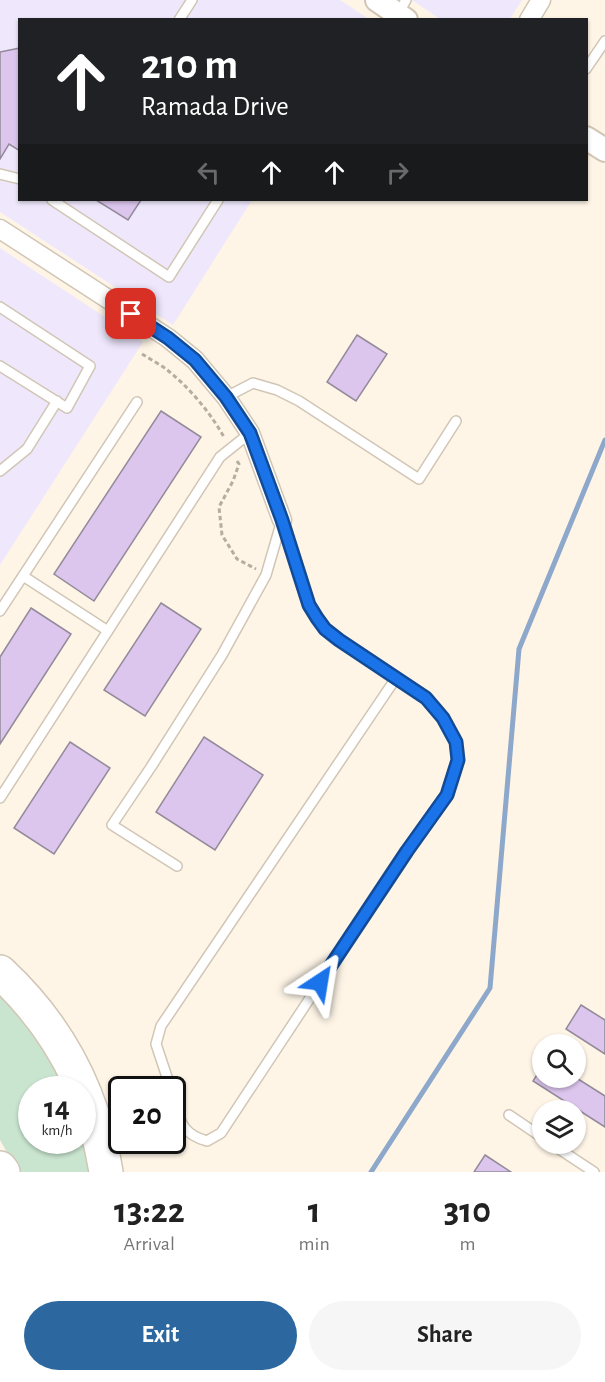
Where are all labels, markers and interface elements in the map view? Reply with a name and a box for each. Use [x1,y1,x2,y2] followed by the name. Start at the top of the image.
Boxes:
[42,42,120,120] icon: ahead
[141,44,238,86] text: 210 m
[141,93,289,120] text: Ramada Drive
[192,156,225,189] icon: left
[255,156,288,189] icon: ahead
[318,156,351,189] icon: ahead
[381,156,414,189] icon: right
[105,288,156,339] pin
[114,297,147,330] icon: arrive
[288,950,352,1014] position arrow
[532,1034,586,1154] map controls
[532,1034,586,1088] button: search
[108,1076,186,1154] speed limit sign: 20
[44,1093,70,1123] text: 14
[532,1100,586,1154] button: layers
[42,1123,72,1138] text: km/h
[114,1193,185,1229] text: 13:22
[308,1193,321,1229] text: 1
[444,1193,491,1229] text: 310
[124,1234,175,1254] text: Arrival
[299,1234,330,1254] text: min
[459,1234,475,1254] text: m
[24,1301,297,1370] button: Exit
[309,1301,581,1370] button: Share

